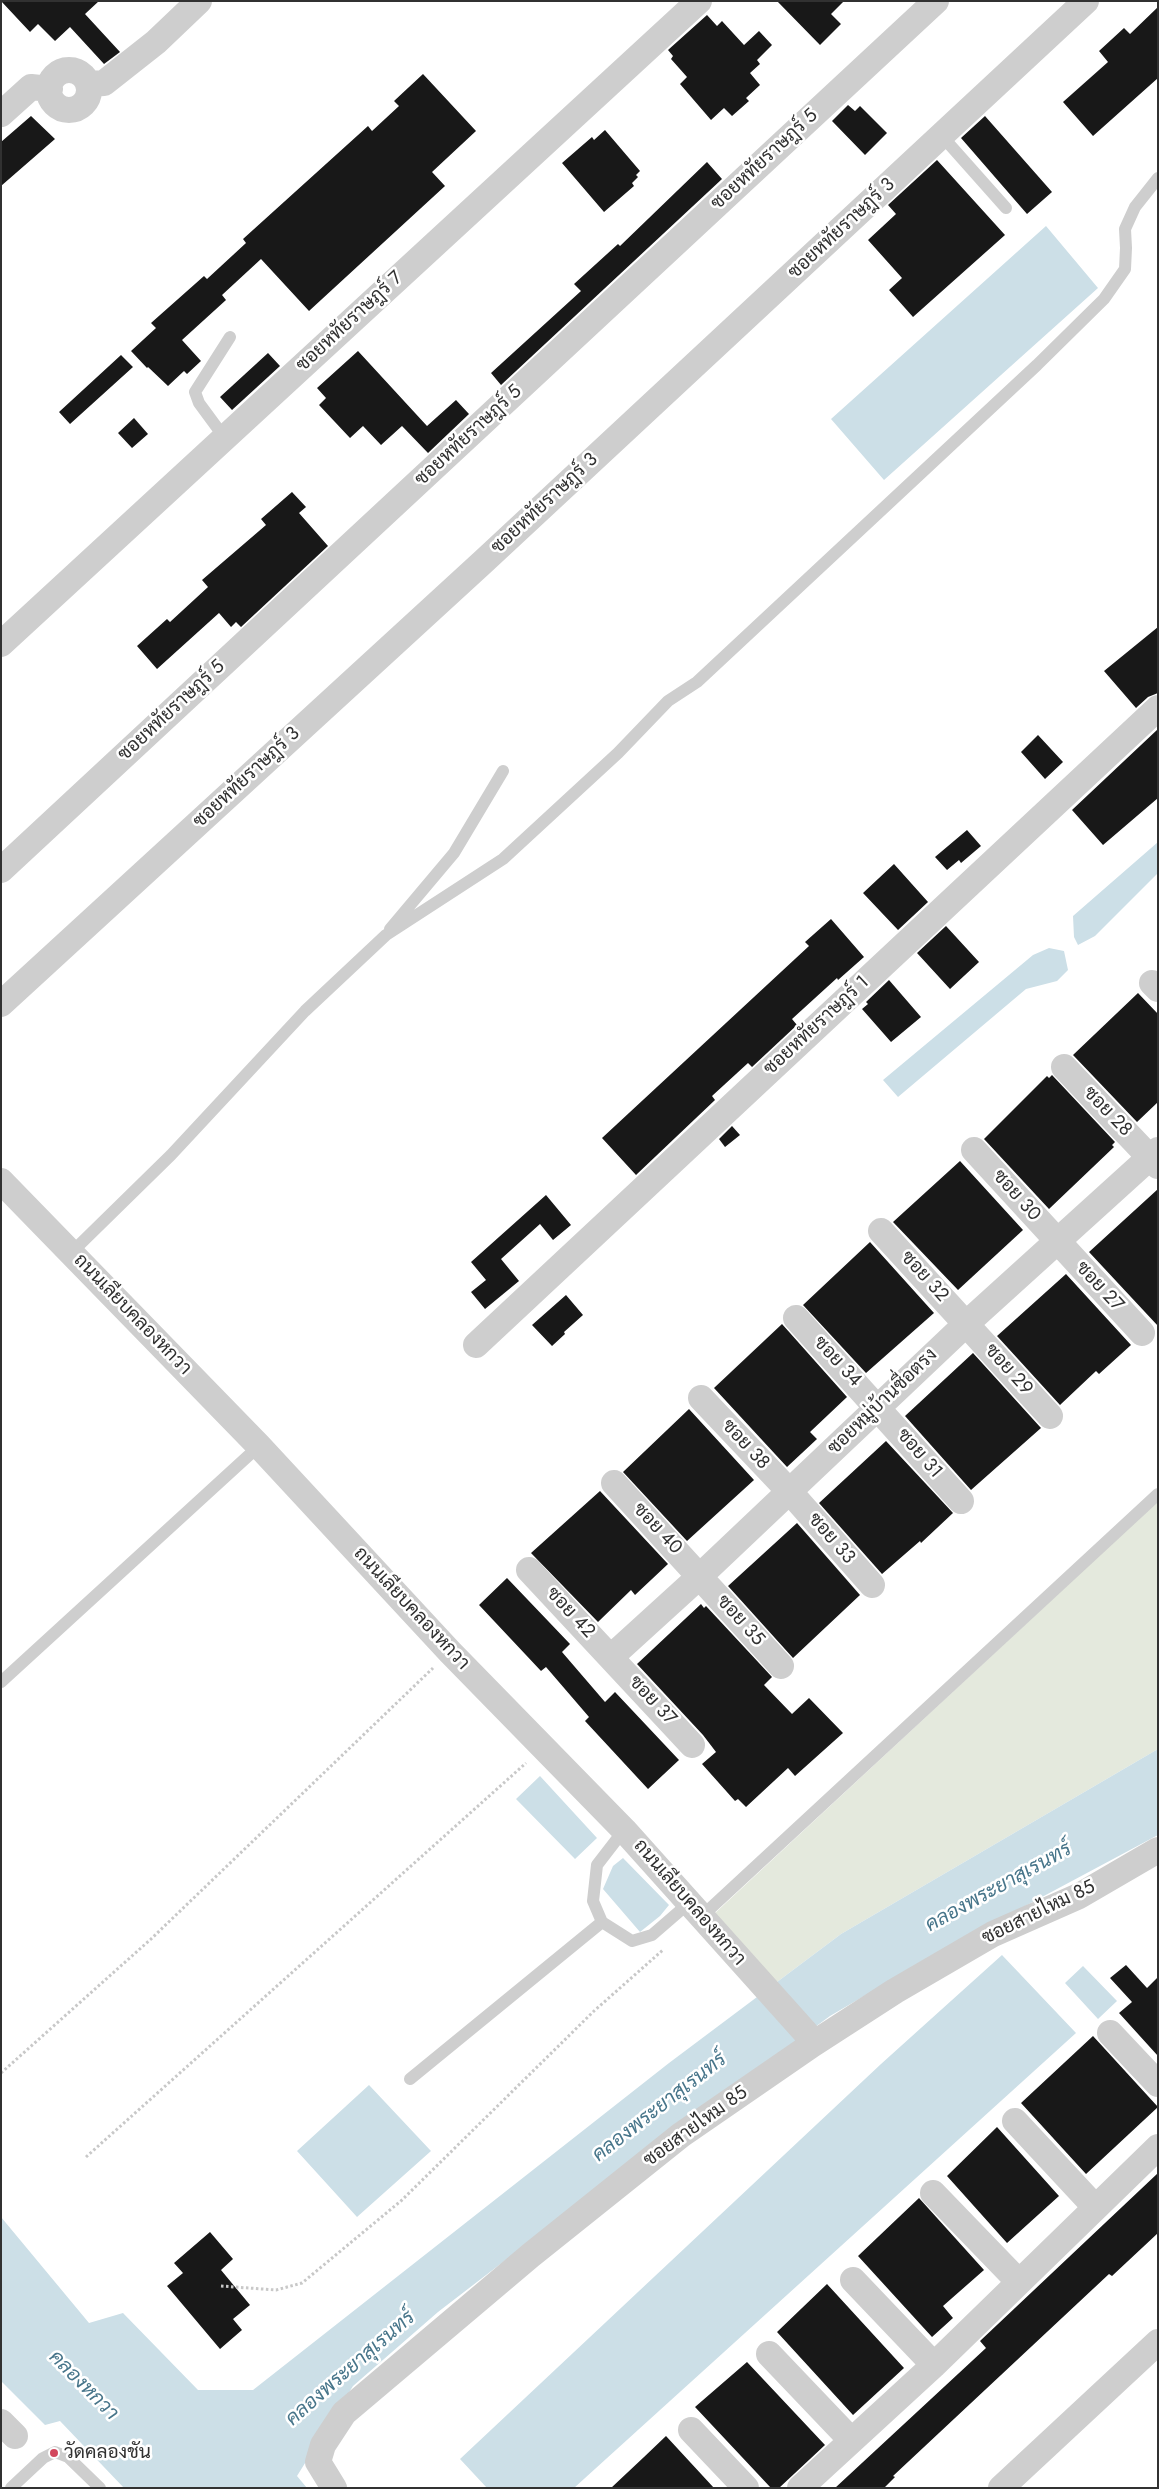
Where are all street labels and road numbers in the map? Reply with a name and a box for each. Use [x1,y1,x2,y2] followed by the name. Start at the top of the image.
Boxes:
[707,105,823,215] street label: ซอยหทัยราษฎร์ 5
[784,174,900,284] street label: ซอยหทัยราษฎร์ 3
[292,267,408,377] street label: ซอยหทัยราษฎร์ 7
[411,381,527,491] street label: ซอยหทัยราษฎร์ 5
[487,449,603,559] street label: ซอยหทัยราษฎร์ 3
[114,656,230,766] street label: ซอยหทัยราษฎร์ 5
[189,723,305,833] street label: ซอยหทัยราษฎร์ 3
[760,971,874,1081] street label: ซอยหทัยราษฎร์ 1
[1078,1082,1136,1142] street label: ซอย 28
[987,1166,1045,1226] street label: ซอย 30
[895,1247,953,1307] street label: ซอย 32
[68,1250,196,1380] street label: ถนนเลียบคลองหกวา
[1070,1257,1128,1317] street label: ซอย 27
[808,1332,866,1392] street label: ซอย 34
[979,1340,1037,1400] street label: ซอย 29
[824,1344,942,1460] street label: ซอยหมู่บ้านซื่อตรง
[716,1415,774,1475] street label: ซอย 38
[891,1425,947,1483] street label: ซอย 31
[628,1499,686,1559] street label: ซอย 40
[803,1509,859,1569] street label: ซอย 33
[348,1543,474,1675] street label: ถนนเลียบคลองหกวา
[541,1583,599,1643] street label: ซอย 42
[711,1591,769,1651] street label: ซอย 35
[623,1671,681,1731] street label: ซอย 37
[628,1835,750,1971] street label: ถนนเลียบคลองหกวา
[979,1876,1099,1950] street label: ซอยสายไหม 85
[640,2082,752,2172] street label: ซอยสายไหม 85

